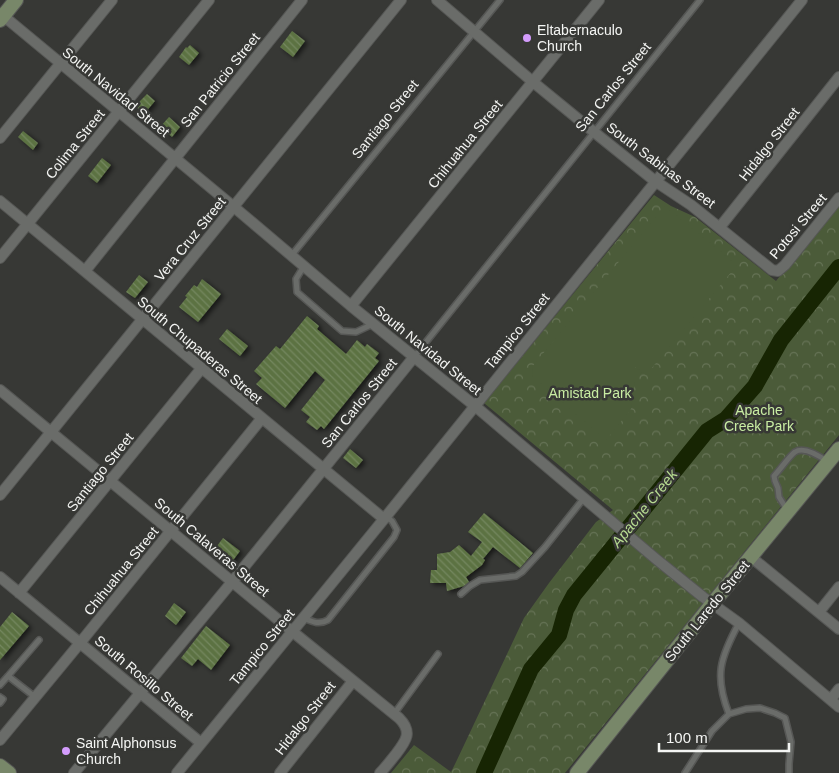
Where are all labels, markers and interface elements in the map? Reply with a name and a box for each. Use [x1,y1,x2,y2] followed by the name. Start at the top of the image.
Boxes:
[537,22,623,54] place label: Eltabernaculo Church
[177,30,263,130] street label: San Patricio Street
[521,32,533,44] marker: Eltabernaculo Church
[572,39,654,135] street label: San Carlos Street
[59,44,173,140] street label: South Navidad Street
[348,76,422,162] street label: Santiago Street
[424,97,506,191] street label: Chihuahua Street
[735,104,803,184] street label: Hidalgo Street
[42,106,108,182] street label: Colima Street
[603,119,719,211] street label: South Sabinas Street
[766,190,830,262] street label: Potosi Street
[151,194,229,284] street label: Vera Cruz Street
[481,290,553,372] street label: Tampico Street
[134,293,266,407] street label: South Chupaderas Street
[371,302,485,398] street label: South Navidad Street
[318,355,400,451] street label: San Carlos Street
[548,385,633,401] park label: Amistad Park
[724,402,795,434] park label: Apache Creek Park
[63,429,137,515] street label: Santiago Street
[607,465,681,551] water label: Apache Creek
[151,494,273,600] street label: South Calaveras Street
[80,524,162,618] street label: Chihuahua Street
[661,557,753,665] street label: South Laredo Street
[226,606,298,688] street label: Tampico Street
[91,632,197,724] street label: South Rosillo Street
[271,678,339,758] street label: Hidalgo Street
[659,720,789,752] scale bar
[666,729,708,746] text: 100 m
[76,735,176,767] place label: Saint Alphonsus Church
[60,745,72,757] marker: Saint Alphonsus Church

